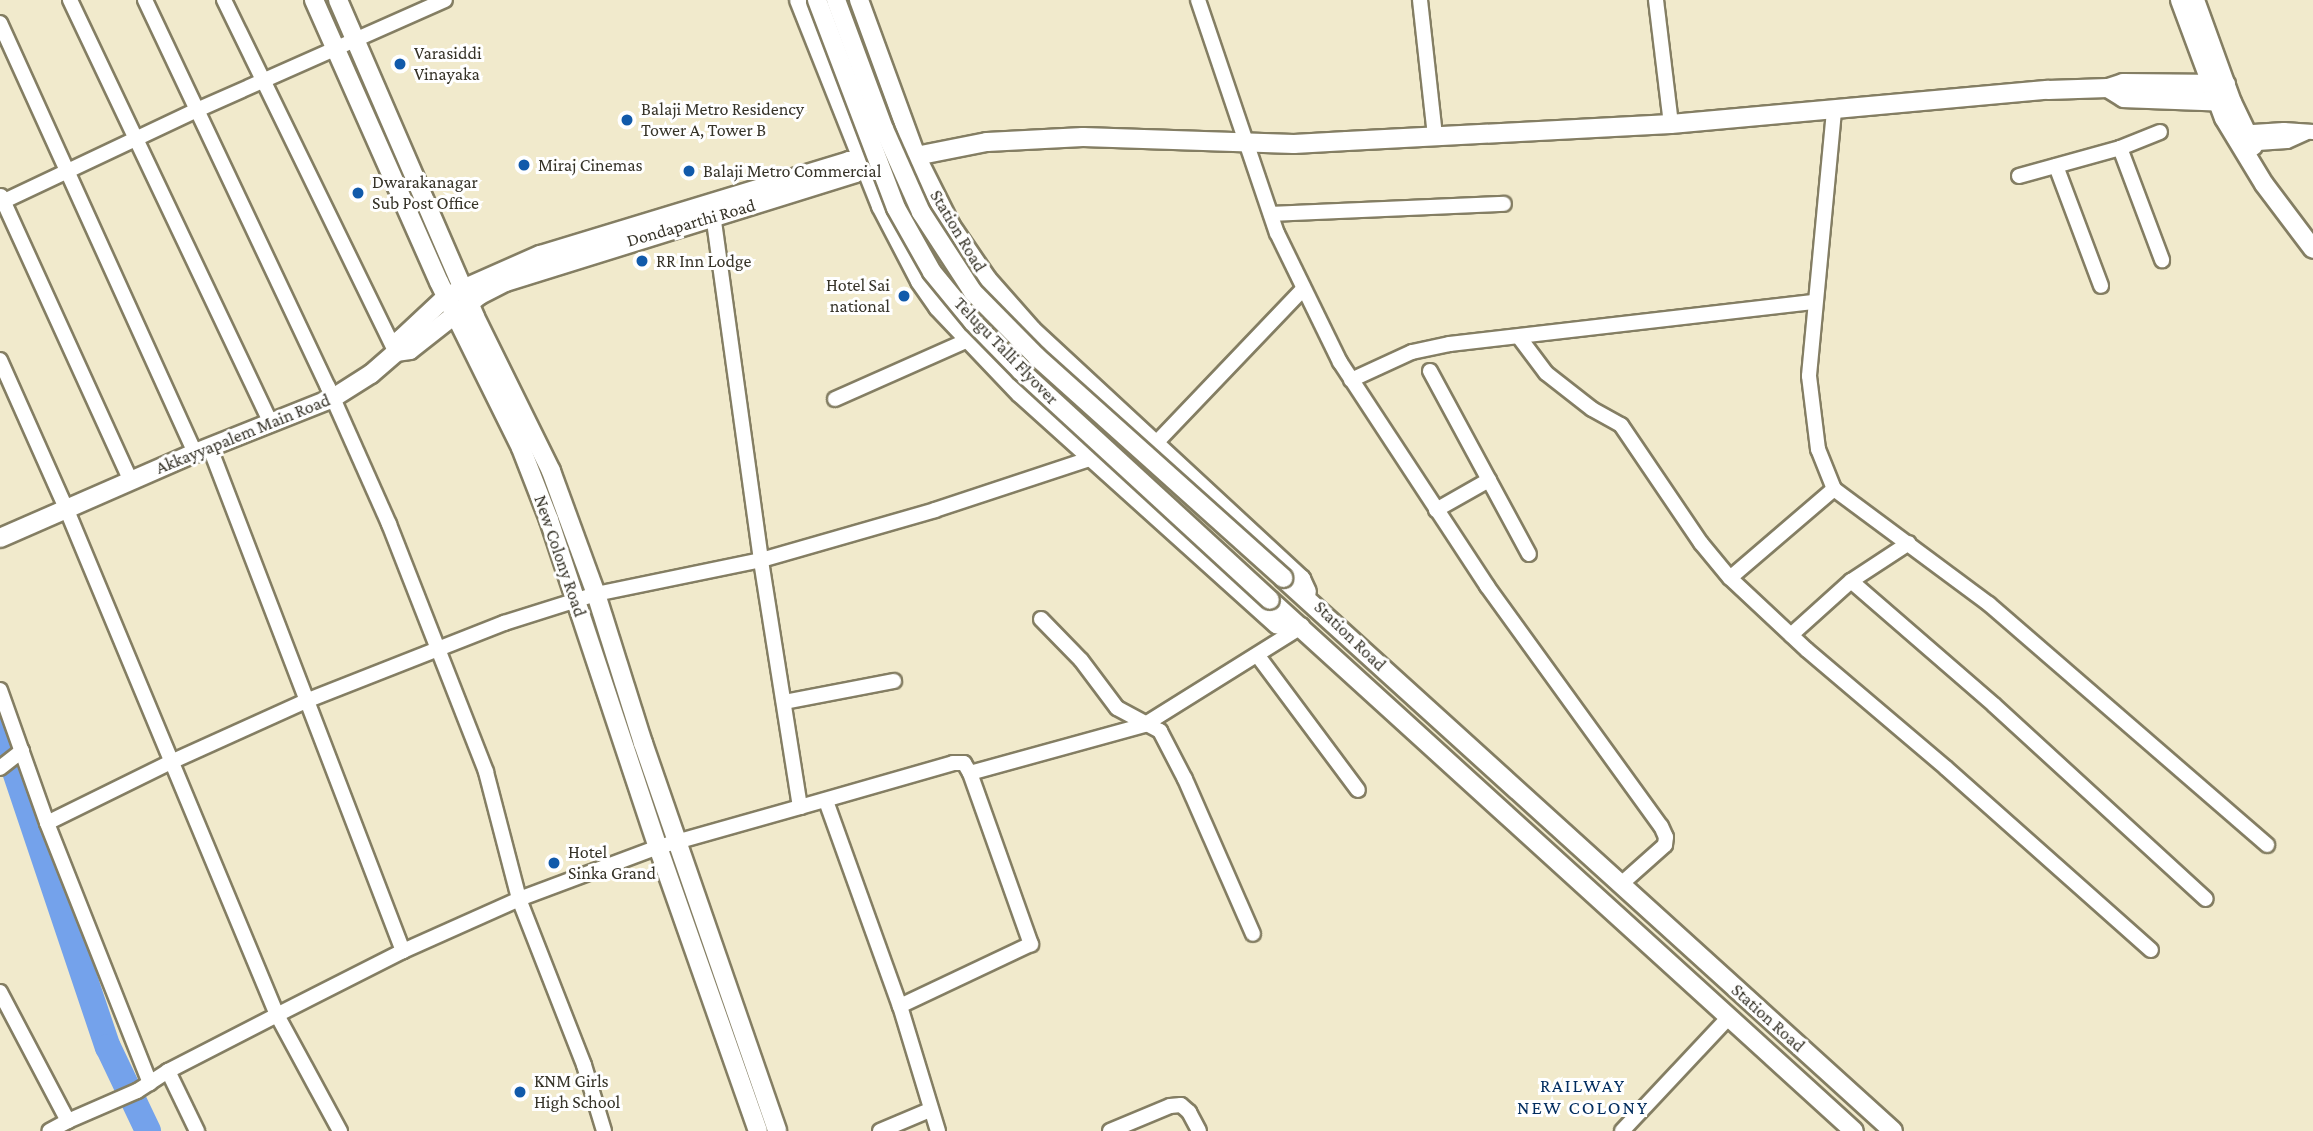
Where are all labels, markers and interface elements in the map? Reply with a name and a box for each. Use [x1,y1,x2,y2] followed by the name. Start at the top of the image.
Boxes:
[414,43,482,86] place label: Varasiddi Vinayaka
[392,56,408,72] marker: Varasiddi Vinayaka
[641,99,804,142] place label: Balaji Metro Residency Tower A, Tower B
[619,112,635,128] marker: Balaji Metro Residency Tower A, Tower B
[538,154,643,176] place label: Miraj Cinemas
[516,157,532,173] marker: Miraj Cinemas
[703,160,881,182] place label: Balaji Metro Commercial
[681,163,697,179] marker: Balaji Metro Commercial
[372,172,479,214] place label: Dwarakanagar Sub Post Office
[350,185,366,201] marker: Dwarakanagar Sub Post Office
[925,186,991,276] street label: Station Road
[624,194,758,252] street label: Dondaparthi Road
[656,250,751,272] place label: RR Inn Lodge
[634,253,650,269] marker: RR Inn Lodge
[826,275,890,318] place label: Hotel Sai national
[896,288,912,304] marker: Hotel Sai national
[949,293,1063,409] street label: Telugu Talli Flyover
[153,389,333,479] street label: Akkayyapalem Main Road
[529,492,591,620] street label: New Colony Road
[1309,596,1391,676] street label: Station Road
[568,842,656,884] place label: Hotel Sinka Grand
[546,855,562,871] marker: Hotel Sinka Grand
[1727,979,1809,1057] street label: Station Road
[534,1071,620,1114] place label: KNM Girls High School
[1518,1075,1648,1119] district label: RAILWAY NEW COLONY
[512,1084,528,1100] marker: KNM Girls High School

